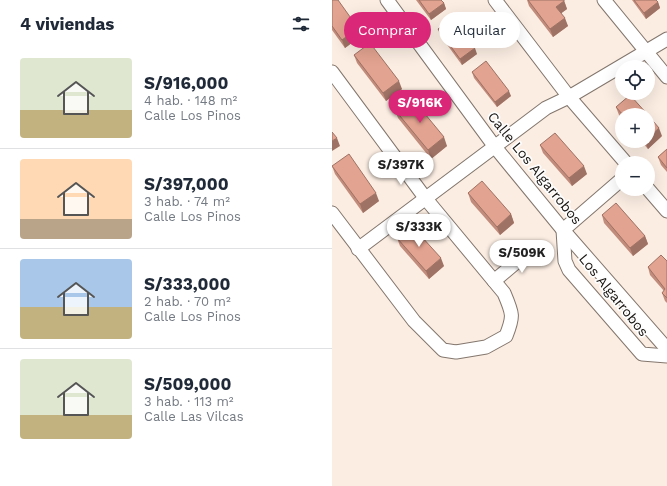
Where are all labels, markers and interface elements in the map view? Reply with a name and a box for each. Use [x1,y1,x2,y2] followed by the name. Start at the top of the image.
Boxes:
[344,12,431,48] chip: Comprar
[439,12,520,48] chip: Alquilar
[290,13,312,35] icon: filters
[20,14,114,34] text: 4 viviendas
[615,60,655,196] map controls
[615,60,655,100] button: locate
[144,73,229,93] text: S/916,000
[52,74,100,122] icon: home
[387,90,453,124] pin: S/916K
[144,93,237,108] text: 4 hab. · 148 m²
[398,95,442,110] text: S/916K
[144,108,241,123] text: Calle Los Pinos
[615,108,655,148] button: +
[485,109,585,227] street label: Calle Los Algarrobos
[368,152,434,186] pin: S/397K
[615,156,655,196] button: −
[378,157,424,172] text: S/397K
[144,174,229,194] text: S/397,000
[52,175,100,223] icon: home
[144,194,230,209] text: 3 hab. · 74 m²
[144,209,241,224] text: Calle Los Pinos
[386,214,452,248] pin: S/333K
[396,219,442,234] text: S/333K
[489,240,555,274] pin: S/509K
[498,245,546,260] text: S/509K
[576,251,652,339] street label: Los Algarrobos
[144,274,230,294] text: S/333,000
[52,275,100,323] icon: home
[144,294,231,309] text: 2 hab. · 70 m²
[144,309,241,324] text: Calle Los Pinos
[144,374,231,394] text: S/509,000
[52,375,100,423] icon: home
[144,394,234,409] text: 3 hab. · 113 m²
[144,409,244,424] text: Calle Las Vilcas

